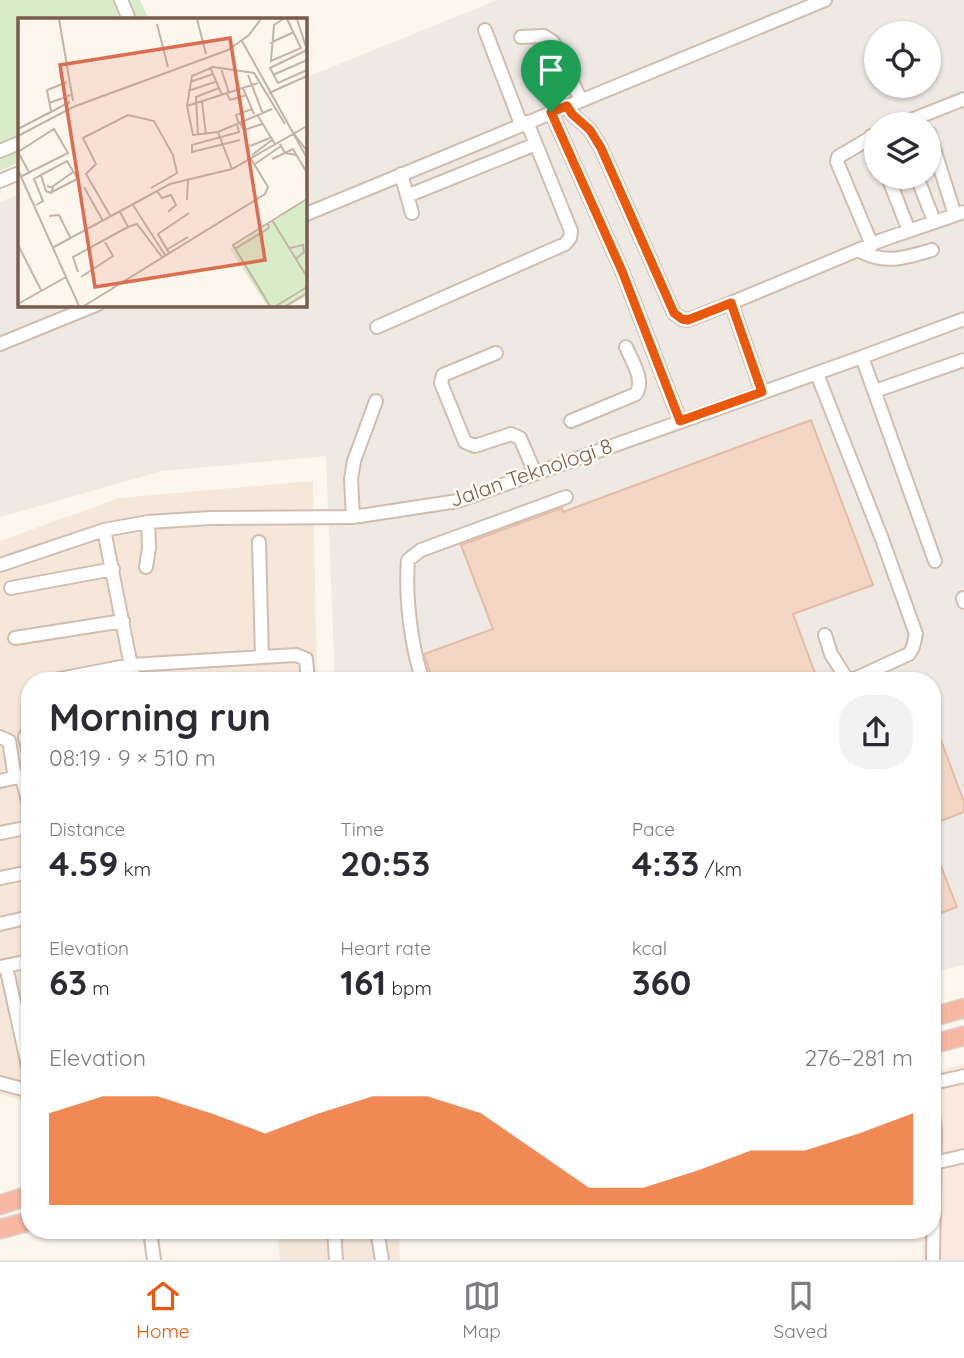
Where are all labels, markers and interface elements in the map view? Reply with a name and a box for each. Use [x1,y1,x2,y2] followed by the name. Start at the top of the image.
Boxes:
[18,18,306,306] inset map
[864,21,941,189] map controls
[864,21,941,98] button: locate
[521,40,581,112] pin
[532,51,570,89] icon: arrive
[864,112,941,189] button: layers
[446,432,615,512] street label: Jalan Teknologi 8
[49,693,271,741] text: Morning run
[839,695,913,769] button: share
[49,743,216,772] text: 08:19 · 9 × 510 m
[49,817,125,841] text: Distance
[340,817,384,841] text: Time
[632,817,675,841] text: Pace
[49,841,118,885] text: 4.59
[340,841,430,885] text: 20:53
[632,841,699,885] text: 4:33
[118,857,151,881] text: km
[699,857,742,881] text: /km
[49,936,129,960] text: Elevation
[340,936,431,960] text: Heart rate
[632,936,667,960] text: kcal
[49,960,87,1004] text: 63
[340,960,386,1004] text: 161
[632,960,691,1004] text: 360
[87,976,110,1000] text: m
[386,976,432,1000] text: bpm
[49,1043,146,1072] text: Elevation
[805,1043,913,1072] text: 276–281 m
[136,1277,190,1343] tab: Home
[462,1277,501,1343] tab: Map
[774,1277,828,1343] tab: Saved

